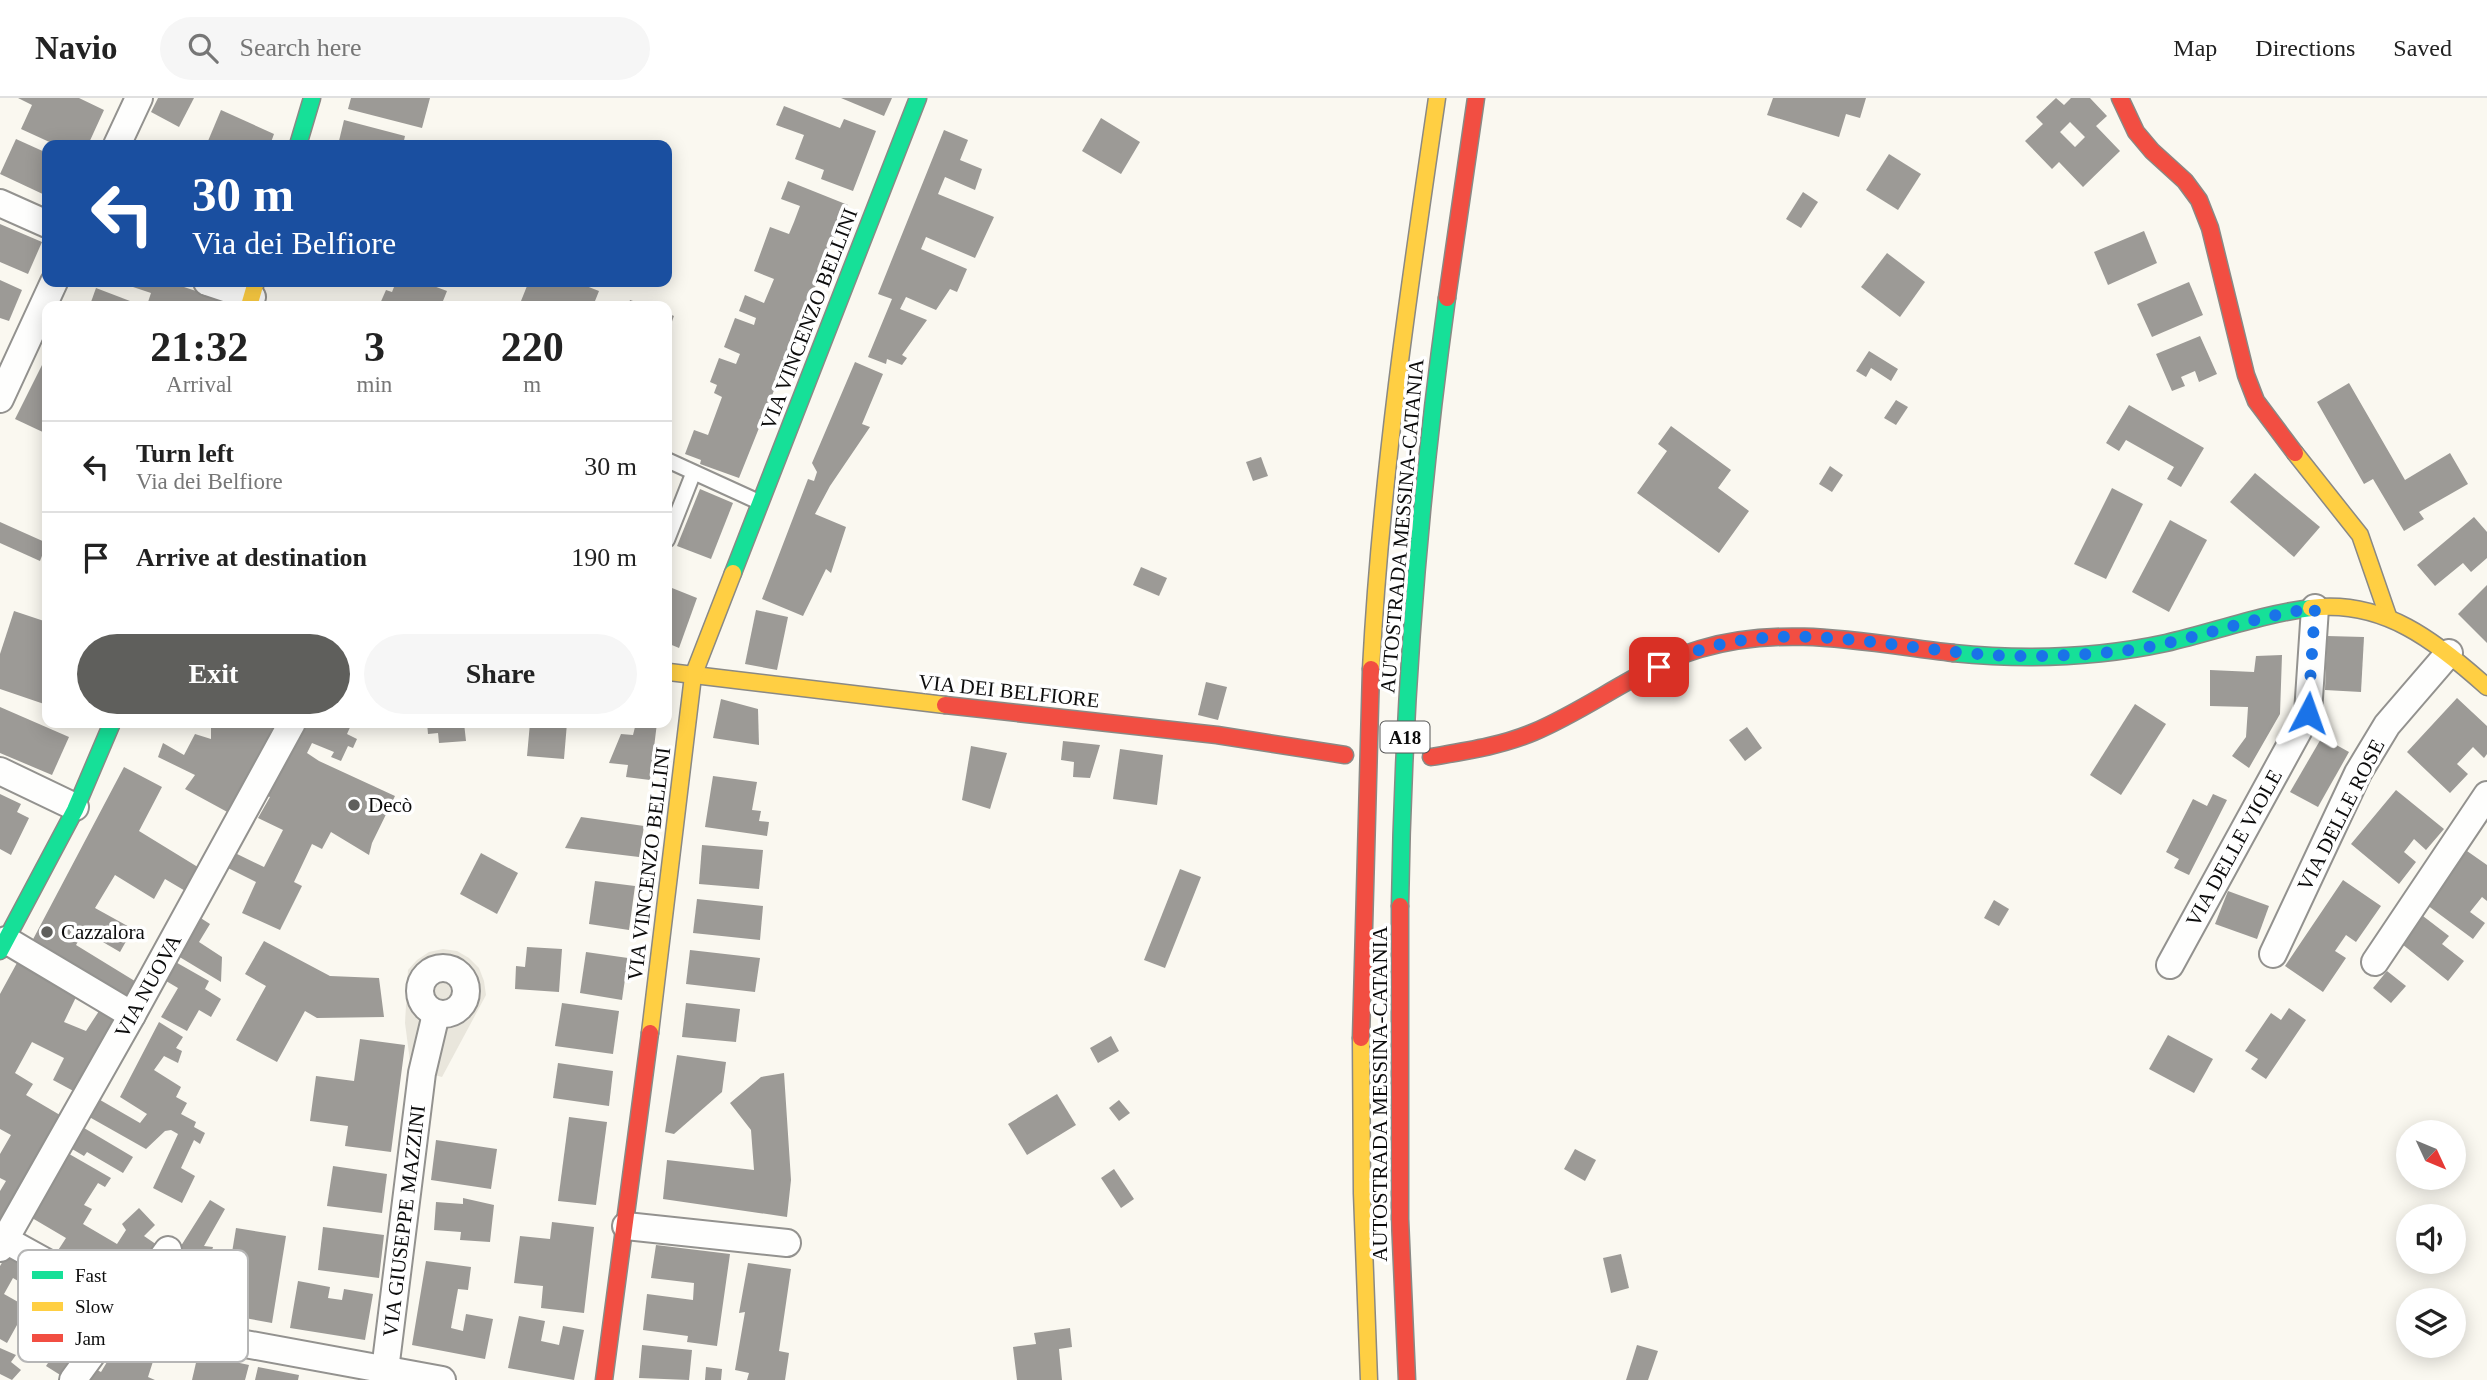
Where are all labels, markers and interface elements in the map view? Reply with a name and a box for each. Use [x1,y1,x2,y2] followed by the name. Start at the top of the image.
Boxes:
[160,17,650,80] search box
[184,29,222,67] icon: search
[35,30,118,66] text: Navio
[240,33,361,62] text: Search here
[2173,35,2217,61] text: Map
[2255,35,2355,61] text: Directions
[2393,35,2452,61] text: Saved
[192,167,294,222] text: 30 m
[77,168,168,259] icon: left
[756,205,862,433] street label: VIA VINCENZO BELLINI
[192,225,396,261] text: Via dei Belfiore
[150,324,248,370] text: 21:32
[364,324,385,370] text: 3
[501,324,564,370] text: 220
[1375,357,1429,694] street label: AUTOSTRADA MESSINA-CATANIA
[166,372,233,397] text: Arrival
[357,372,392,397] text: min
[523,372,541,397] text: m
[136,439,234,468] text: Turn left
[77,448,115,486] icon: left
[584,452,637,481] text: 30 m
[136,469,283,494] text: Via dei Belfiore
[77,539,115,577] icon: arrive
[136,543,367,572] text: Arrive at destination
[571,543,637,572] text: 190 m
[77,634,350,714] button: Exit
[364,634,637,714] button: Share
[1629,637,1689,697] pin
[1640,648,1678,686] icon: arrive
[917,670,1101,712] street label: VIA DEI BELFIORE
[2271,676,2345,750] position arrow
[1380,722,1430,752] road number: A18
[2292,735,2390,895] street label: VIA DELLE ROSE
[623,746,675,982] street label: VIA VINCENZO BELLINI
[2181,765,2287,931] street label: VIA DELLE VIOLE
[368,793,412,817] place label: Decò
[346,797,362,813] marker: Decò
[61,920,146,944] place label: Cazzalora
[39,924,55,940] marker: Cazzalora
[1368,925,1392,1262] street label: AUTOSTRADA MESSINA-CATANIA
[110,929,187,1042] street label: VIA NUOVA
[378,1104,430,1338] street label: VIA GIUSEPPE MAZZINI
[2396,1120,2466,1190] north arrow
[2396,1120,2466,1358] map controls
[2396,1204,2466,1274] button: sound
[18,1250,248,1362] legend
[75,1265,107,1286] text: Fast
[2396,1288,2466,1358] button: layers
[75,1296,114,1317] text: Slow
[75,1328,106,1349] text: Jam

